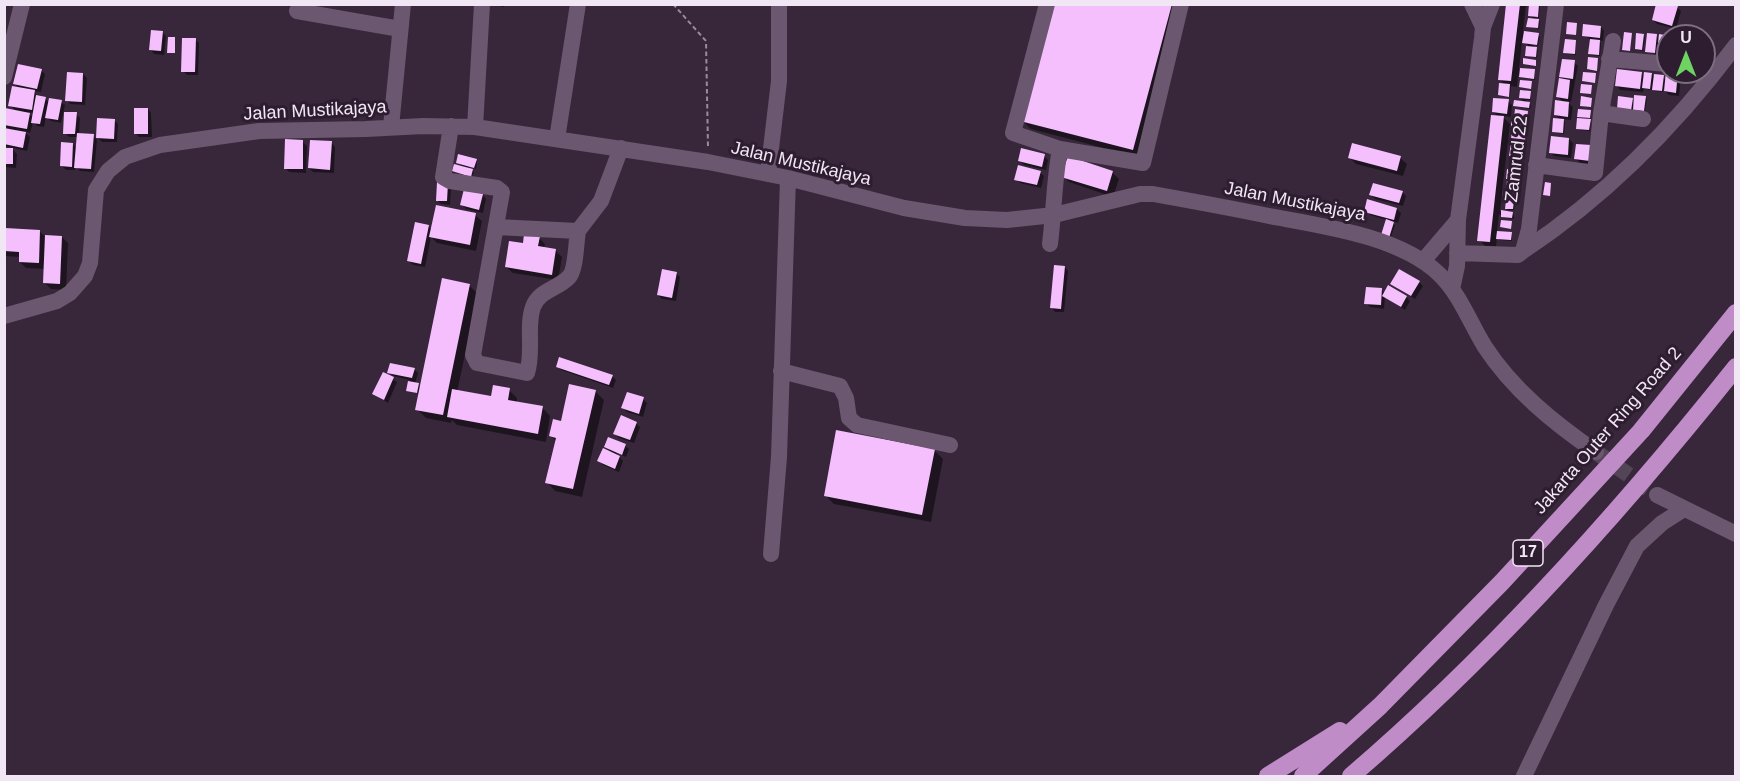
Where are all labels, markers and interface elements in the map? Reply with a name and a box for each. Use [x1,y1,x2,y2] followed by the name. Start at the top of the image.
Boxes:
[1656,24,1716,84] north arrow
[1680,29,1692,46] text: U
[243,96,387,126] street label: Jalan Mustikajaya
[1501,114,1533,204] street label: Zamrud 22
[729,137,873,191] street label: Jalan Mustikajaya
[1223,178,1367,226] street label: Jalan Mustikajaya
[1530,343,1686,519] street label: Jakarta Outer Ring Road 2
[1513,540,1543,566] road number: 17

